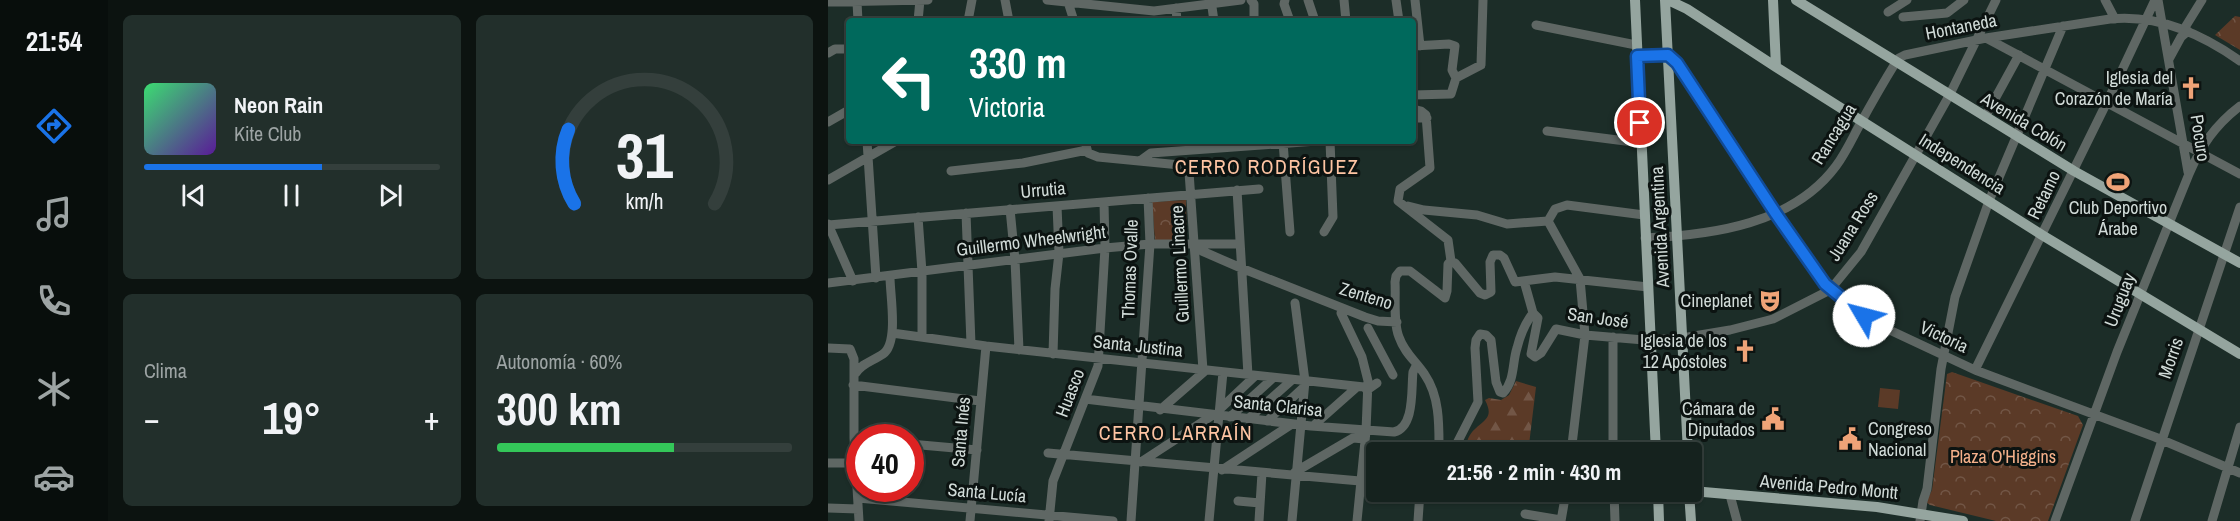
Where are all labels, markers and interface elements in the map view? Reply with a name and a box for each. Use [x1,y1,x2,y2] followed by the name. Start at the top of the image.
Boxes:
[1923,7,1999,46] street label: Hontaneda
[26,23,82,59] text: 21:54
[969,35,1067,91] text: 330 m
[870,42,948,120] icon: left
[2055,65,2173,111] place label: Iglesia del Corazón de María
[2178,75,2204,101] church icon: Iglesia del Corazón de María
[1976,85,2072,157] street label: Avenida Colón
[969,89,1045,125] text: Victoria
[234,90,323,120] text: Neon Rain
[1614,97,1665,148] pin
[1805,99,1862,169] street label: Rancagua
[33,105,75,147] icon: directions
[1623,106,1656,139] icon: arrive
[616,113,673,197] text: 31
[2184,113,2216,163] street label: Pocuro
[234,120,301,147] text: Kite Club
[1914,127,2010,200] street label: Independencia
[1175,153,1359,180] district label: CERRO RODRÍGUEZ
[1644,166,1675,289] street label: Avenida Argentina
[2021,166,2066,223] street label: Retamo
[2105,169,2131,195] sports icon: Club Deportivo Árabe
[1019,175,1067,204] street label: Urrutia
[177,179,210,212] icon: previous
[275,179,308,212] icon: pause
[374,179,407,212] icon: next
[1821,186,1884,265] street label: Juana Ross
[625,188,663,217] text: km/h
[33,193,75,235] icon: music
[2069,195,2167,241] place label: Club Deportivo Árabe
[1164,205,1195,323] street label: Guillermo Linacre
[955,219,1107,262] street label: Guillermo Wheelwright
[1115,219,1144,319] street label: Thomas Ovalle
[2098,269,2141,330] street label: Uruguay
[1337,276,1396,315] street label: Zenteno
[33,280,75,322] icon: phone
[1832,284,1896,348] position arrow
[1681,288,1752,313] place label: Cineplanet
[1757,288,1783,314] theatre icon: Cineplanet
[1566,301,1630,334] street label: San José
[1916,315,1972,359] street label: Victoria
[1092,328,1184,363] street label: Santa Justina
[1640,328,1727,374] place label: Iglesia de los 12 Apóstoles
[2152,334,2189,382] street label: Morris
[1732,338,1758,364] church icon: Iglesia de los 12 Apóstoles
[497,348,622,375] text: Autonomía · 60%
[144,357,187,384] text: Clima
[1049,365,1090,421] street label: Huasco
[33,368,75,410] icon: climate
[497,378,622,439] text: 300 km
[262,387,321,448] text: 19°
[1232,388,1324,423] street label: Santa Clarisa
[144,396,160,440] text: −
[424,396,439,440] text: +
[945,396,976,468] street label: Santa Inés
[1682,396,1755,442] place label: Cámara de Diputados
[1760,406,1786,432] public building icon: Cámara de Diputados
[1868,416,1932,462] place label: Congreso Nacional
[1099,419,1253,446] district label: CERRO LARRAÍN
[846,424,924,502] speed limit sign: 40
[1837,426,1863,452] public building icon: Congreso Nacional
[1950,444,2056,469] park label: Plaza O'Higgins
[33,456,75,498] icon: car
[1447,457,1621,487] text: 21:56 · 2 min · 430 m
[1758,468,1899,505] street label: Avenida Pedro Montt
[947,477,1027,508] street label: Santa Lucía

